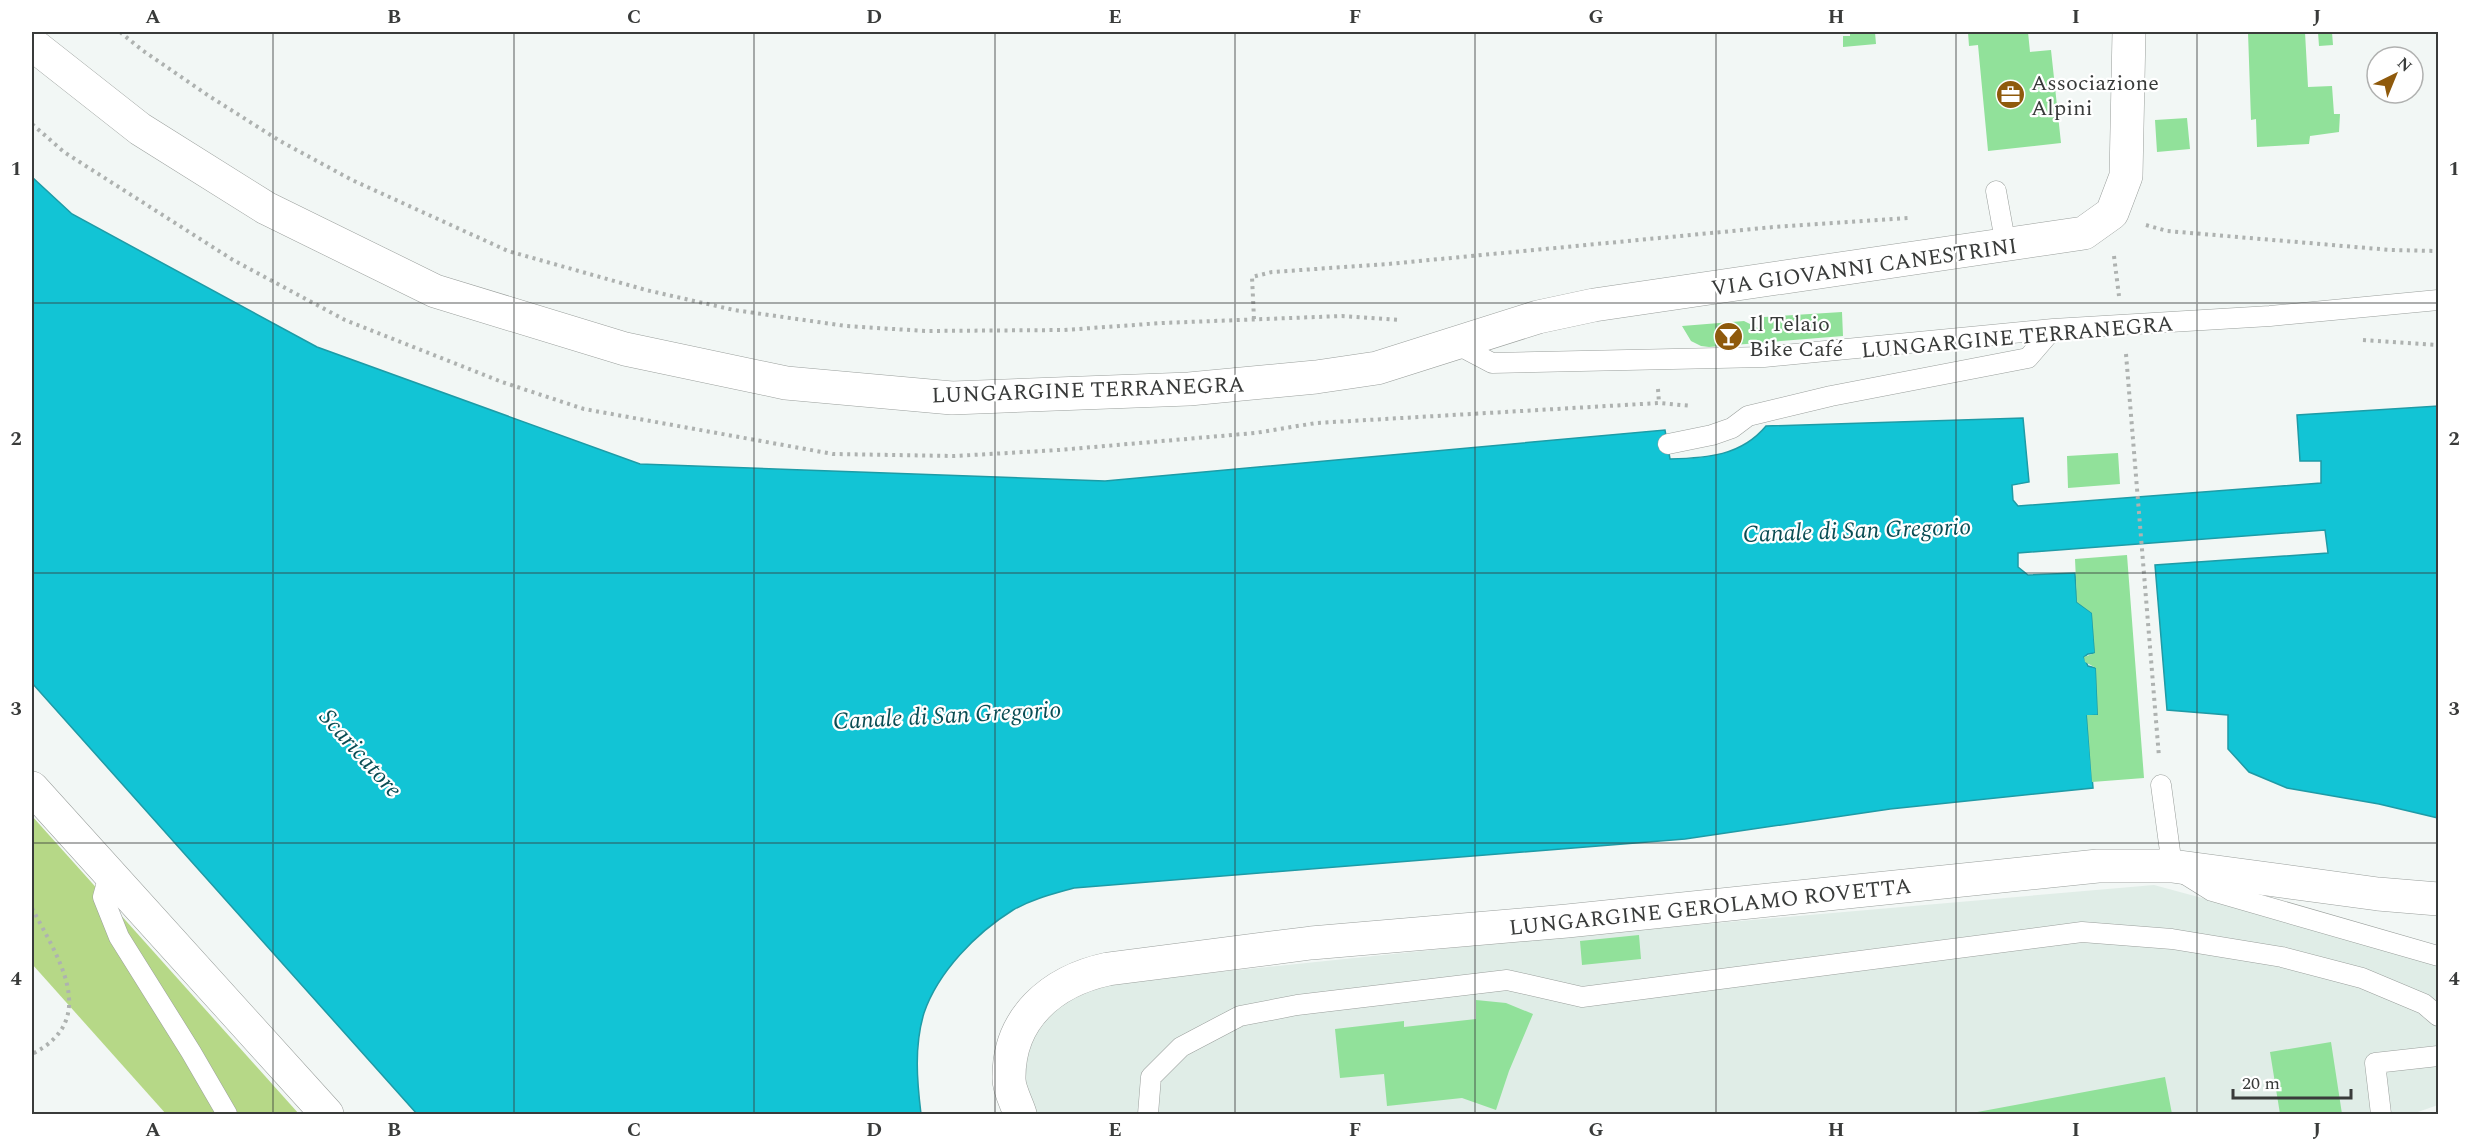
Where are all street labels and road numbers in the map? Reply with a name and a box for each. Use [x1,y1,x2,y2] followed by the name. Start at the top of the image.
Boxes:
[1709,230,2019,305] street label: VIA GIOVANNI CANESTRINI
[1860,307,2175,368] street label: LUNGARGINE TERRANEGRA
[931,369,1245,412] street label: LUNGARGINE TERRANEGRA
[1507,870,1913,945] street label: LUNGARGINE GEROLAMO ROVETTA

